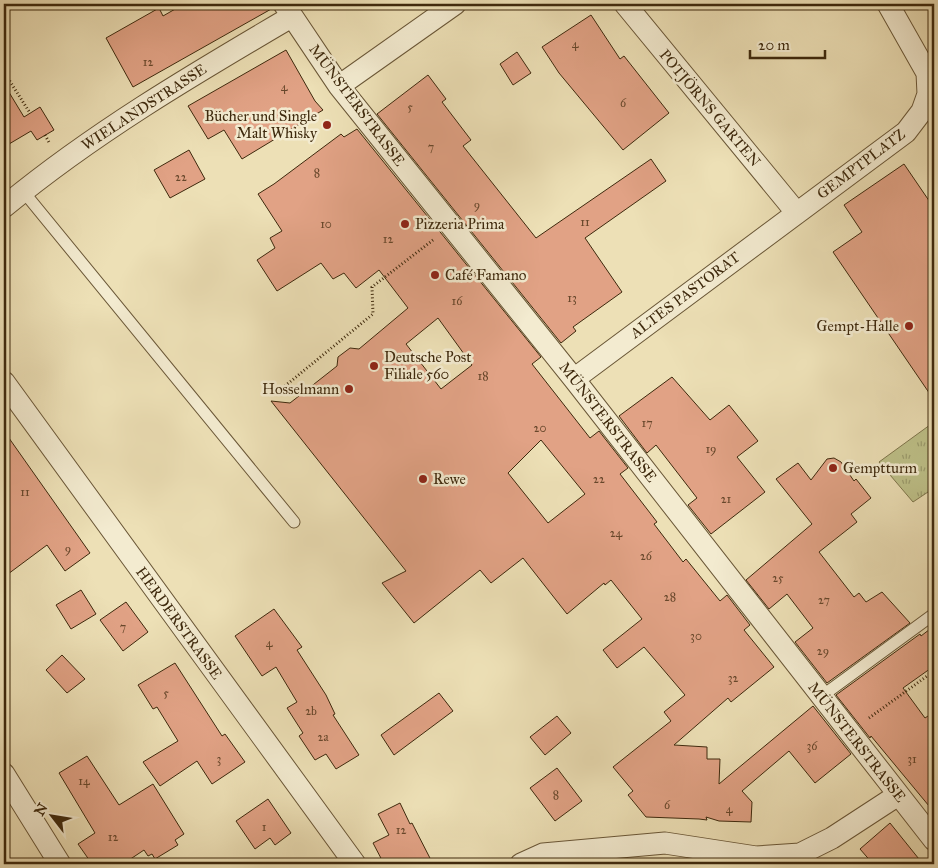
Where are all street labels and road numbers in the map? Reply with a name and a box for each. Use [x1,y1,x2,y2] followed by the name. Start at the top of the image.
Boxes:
[305,40,410,170] street label: MÜNSTERSTRASSE
[655,45,765,171] street label: POTJÖRNS GARTEN
[78,60,210,154] street label: WIELANDSTRASSE
[813,125,909,203] street label: GEMPTPLATZ
[626,248,743,343] street label: ALTES PASTORAT
[555,358,662,486] street label: MÜNSTERSTRASSE
[132,563,226,683] street label: HERDERSTRASSE
[804,678,911,806] street label: MÜNSTERSTRASSE

